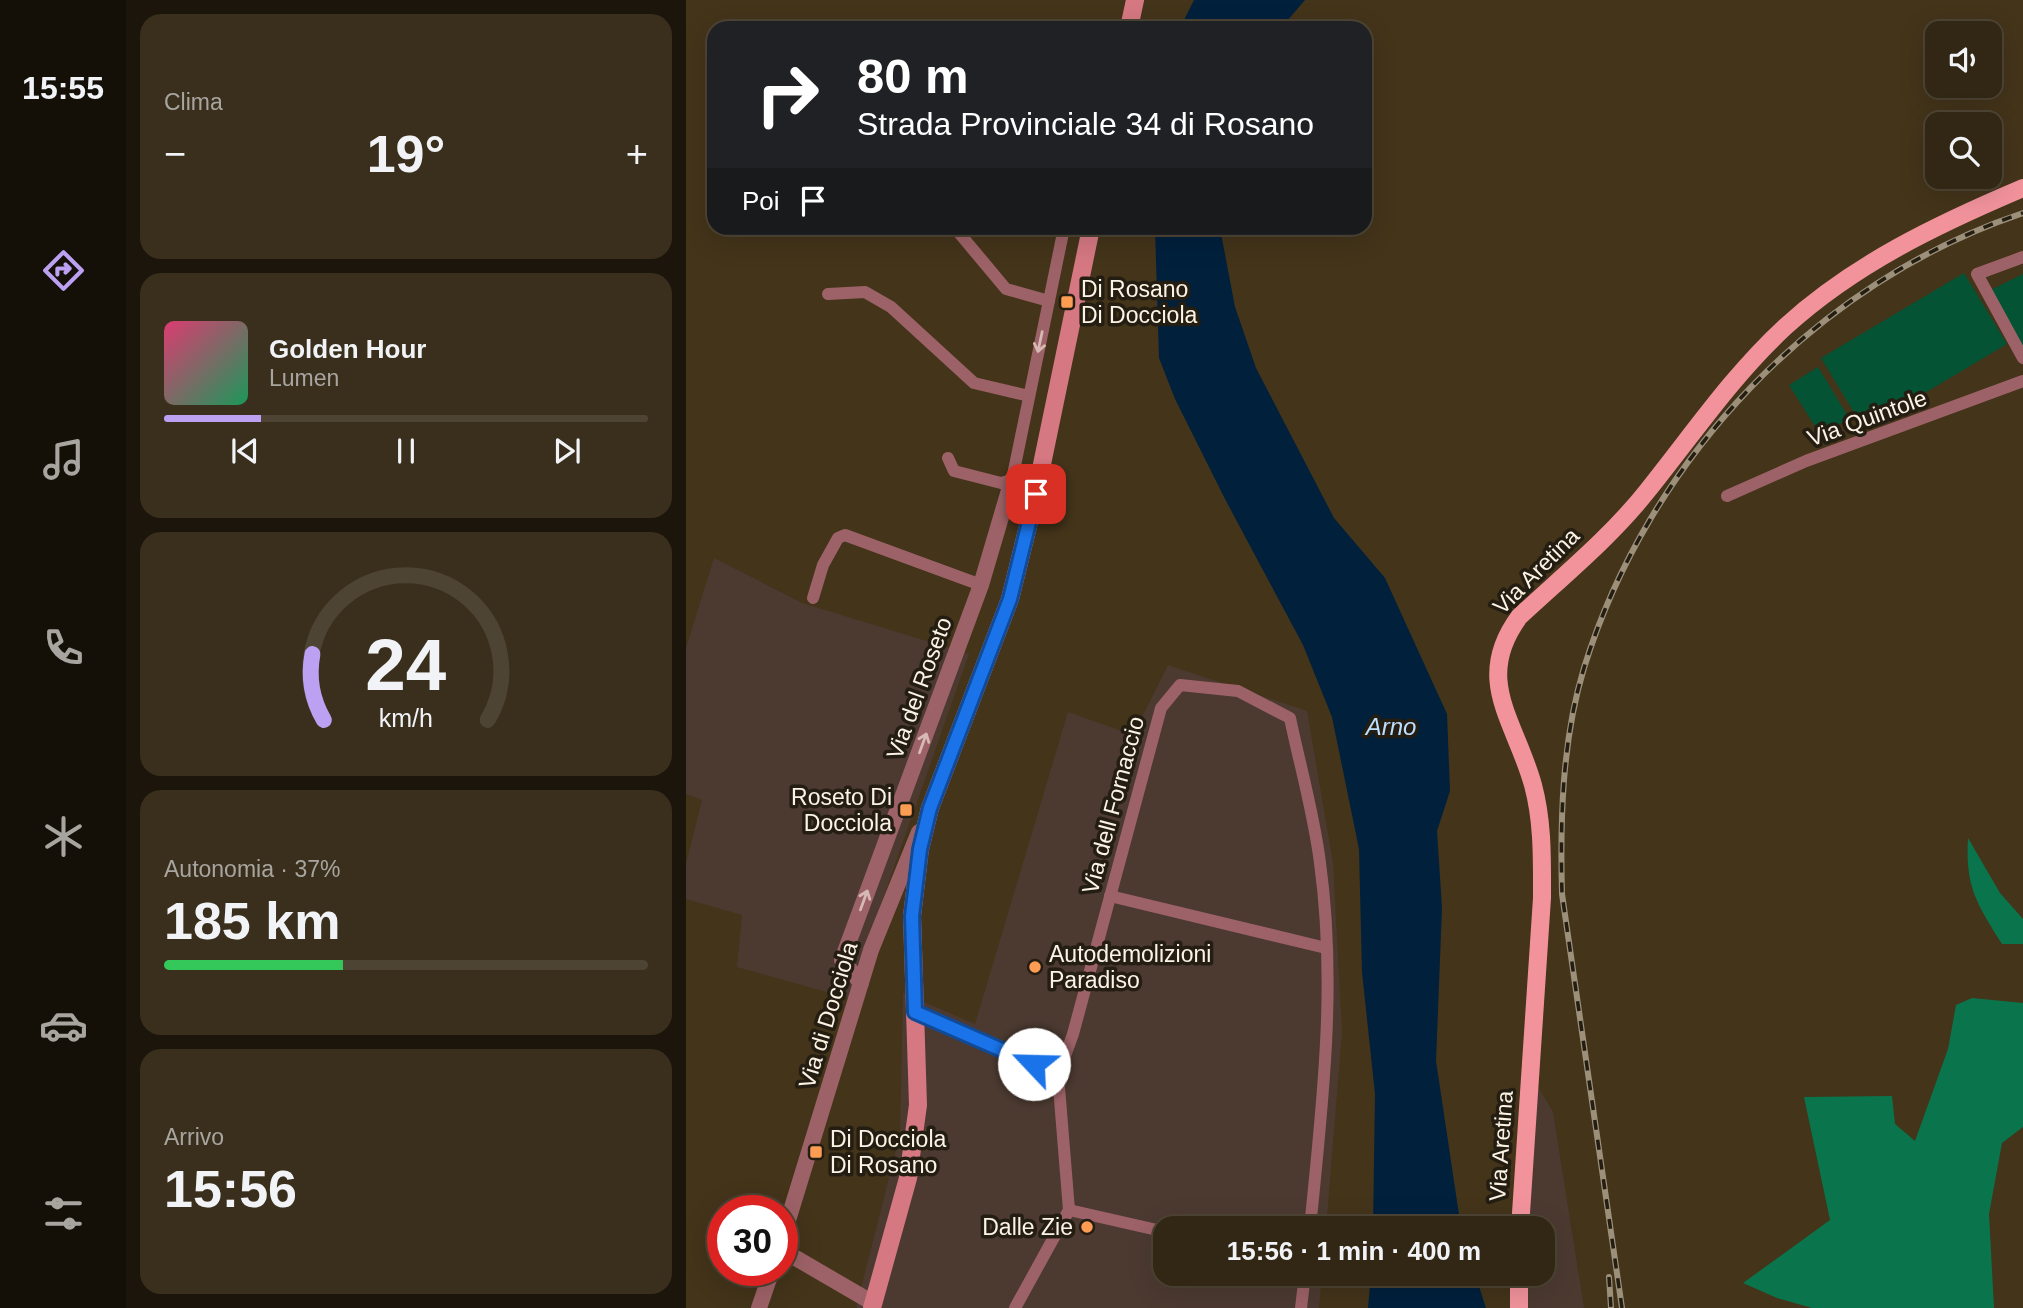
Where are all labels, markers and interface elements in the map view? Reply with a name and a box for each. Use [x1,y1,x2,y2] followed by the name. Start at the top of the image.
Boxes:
[1925,21,2002,189] map controls
[1925,21,2002,98] button: sound
[742,49,833,140] icon: right
[857,49,969,103] text: 80 m
[22,70,104,106] text: 15:55
[164,89,223,115] text: Clima
[857,106,1314,142] text: Strada Provinciale 34 di Rosano
[1925,112,2002,189] button: search
[367,125,445,183] text: 19°
[164,133,186,175] text: −
[626,133,648,175] text: +
[794,182,832,220] icon: arrive
[742,186,780,216] text: Poi
[39,246,88,295] icon: directions
[1081,276,1198,328] place label: Di Rosano Di Docciola
[1059,294,1075,310] marker: Di Rosano Di Docciola
[1033,330,1047,353] one-way arrow
[269,334,426,364] text: Golden Hour
[269,365,339,391] text: Lumen
[1804,384,1930,452] street label: Via Quintole
[226,432,264,470] icon: previous
[387,432,425,470] icon: pause
[548,432,586,470] icon: next
[39,435,88,484] icon: music
[1006,464,1066,524] pin
[1017,475,1055,513] icon: arrive
[1488,522,1585,619] street label: Via Aretina
[881,613,957,763] street label: Via del Roseto
[39,623,88,672] icon: phone
[366,624,447,705] text: 24
[379,704,433,732] text: km/h
[1364,713,1416,740] water label: Arno
[1077,714,1149,896] street label: Via dell Fornaccio
[918,732,930,754] one-way arrow
[791,784,892,836] place label: Roseto Di Docciola
[898,802,914,818] marker: Roseto Di Docciola
[39,812,88,861] icon: climate
[164,856,340,882] text: Autonomia · 37%
[859,890,872,912] one-way arrow
[164,892,340,950] text: 185 km
[793,938,863,1091] street label: Via di Docciola
[1049,941,1211,993] place label: Autodemolizioni Paradiso
[1027,959,1043,975] marker: Autodemolizioni Paradiso
[39,1001,88,1050] icon: car
[997,1027,1071,1101] position arrow
[1484,1090,1518,1202] street label: Via Aretina
[164,1124,224,1150] text: Arrivo
[830,1126,947,1178] place label: Di Docciola Di Rosano
[808,1144,824,1160] marker: Di Docciola Di Rosano
[164,1160,297,1218] text: 15:56
[39,1189,88,1238] icon: filters
[707,1195,798,1286] speed limit sign: 30
[982,1214,1073,1240] place label: Dalle Zie
[1079,1219,1095,1235] marker: Dalle Zie
[1227,1236,1481,1266] text: 15:56 · 1 min · 400 m

